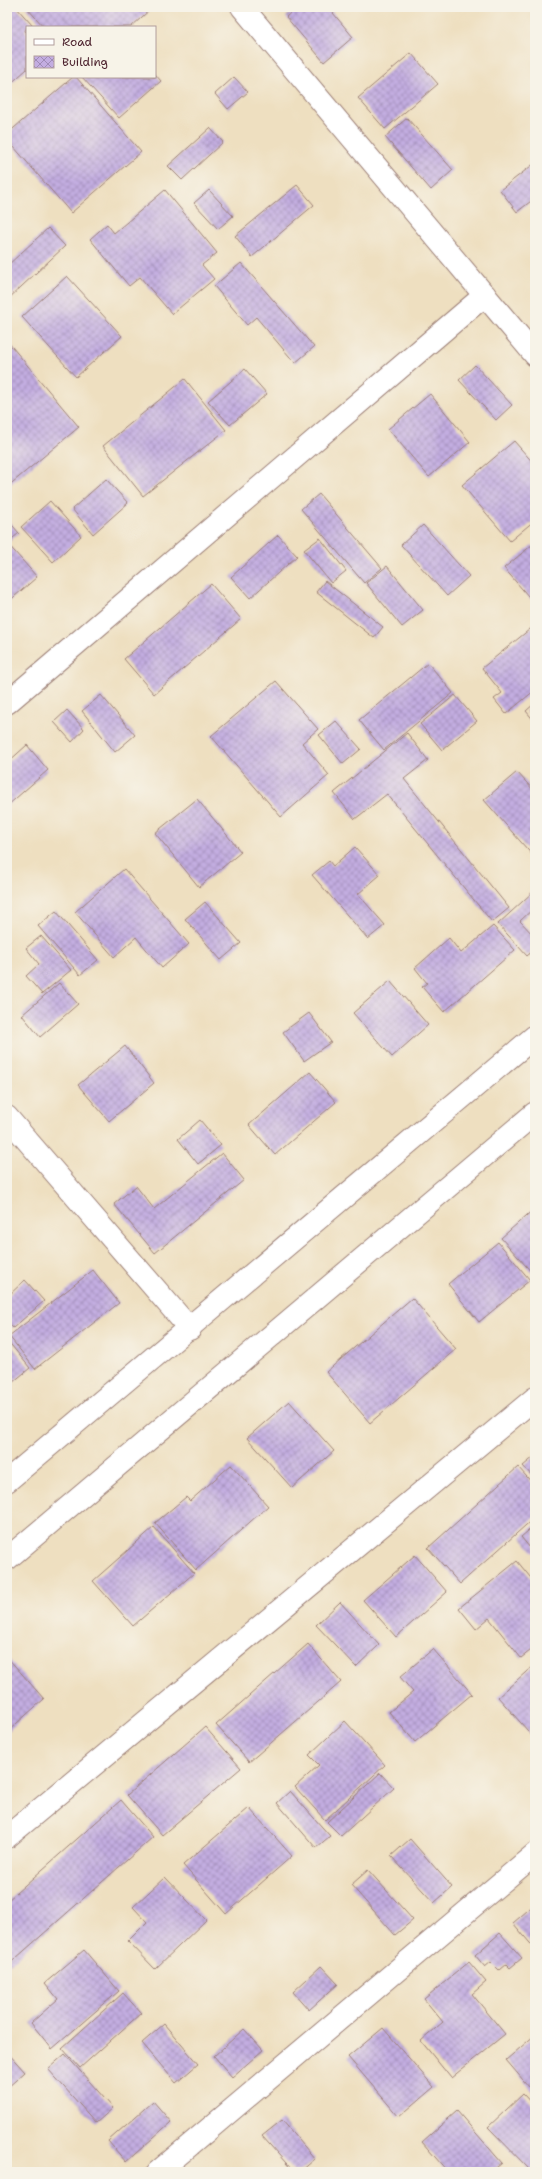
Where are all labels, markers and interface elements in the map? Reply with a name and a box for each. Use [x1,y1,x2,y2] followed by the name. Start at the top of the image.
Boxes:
[26,26,156,78] legend
[62,34,93,50] text: Road
[62,54,108,70] text: Building

